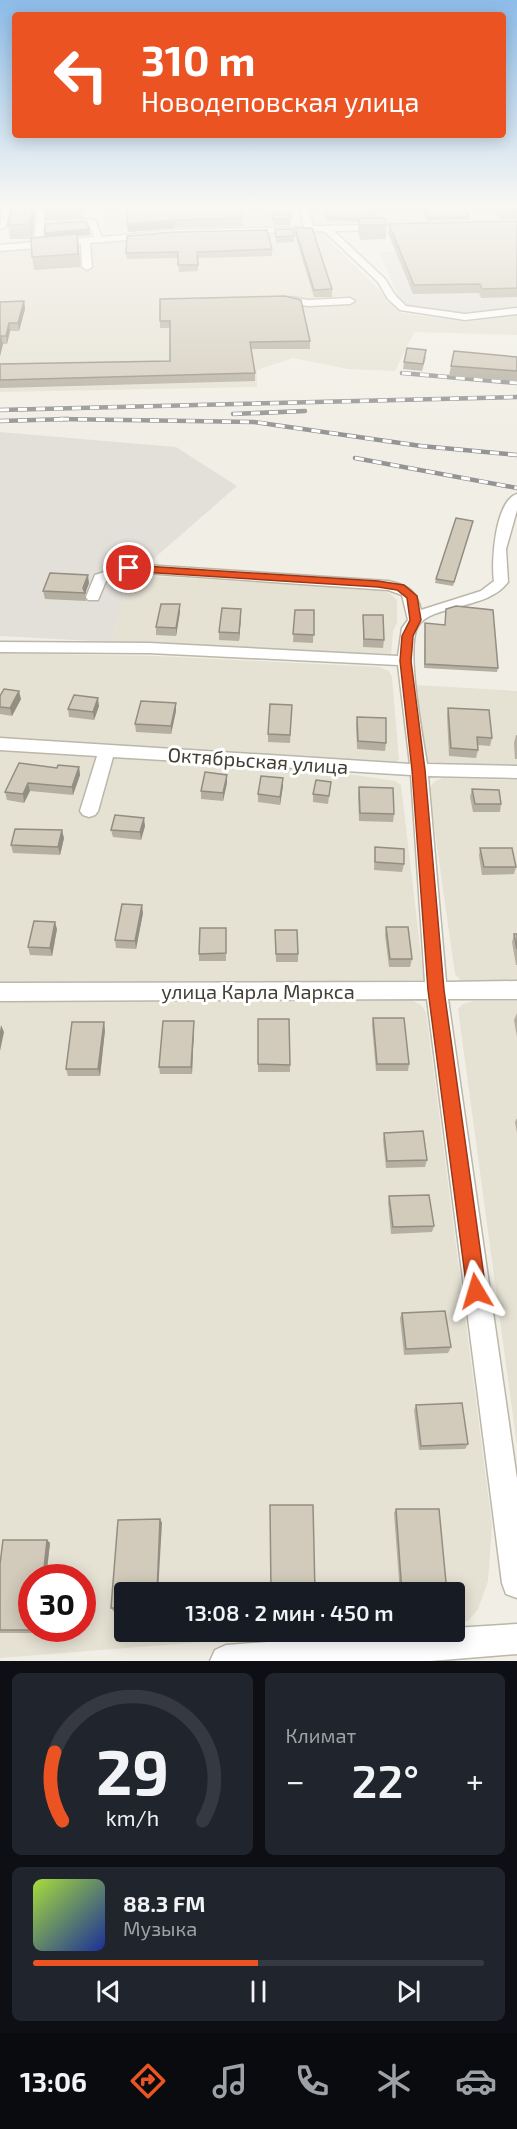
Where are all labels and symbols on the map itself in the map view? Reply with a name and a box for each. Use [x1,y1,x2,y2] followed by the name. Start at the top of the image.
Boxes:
[103,542,154,593] pin
[167,742,349,779] street label: Октябрьская улица
[161,979,355,1004] street label: улица Карла Маркса
[444,1259,508,1323] position arrow
[18,1564,96,1642] speed limit sign: 30

